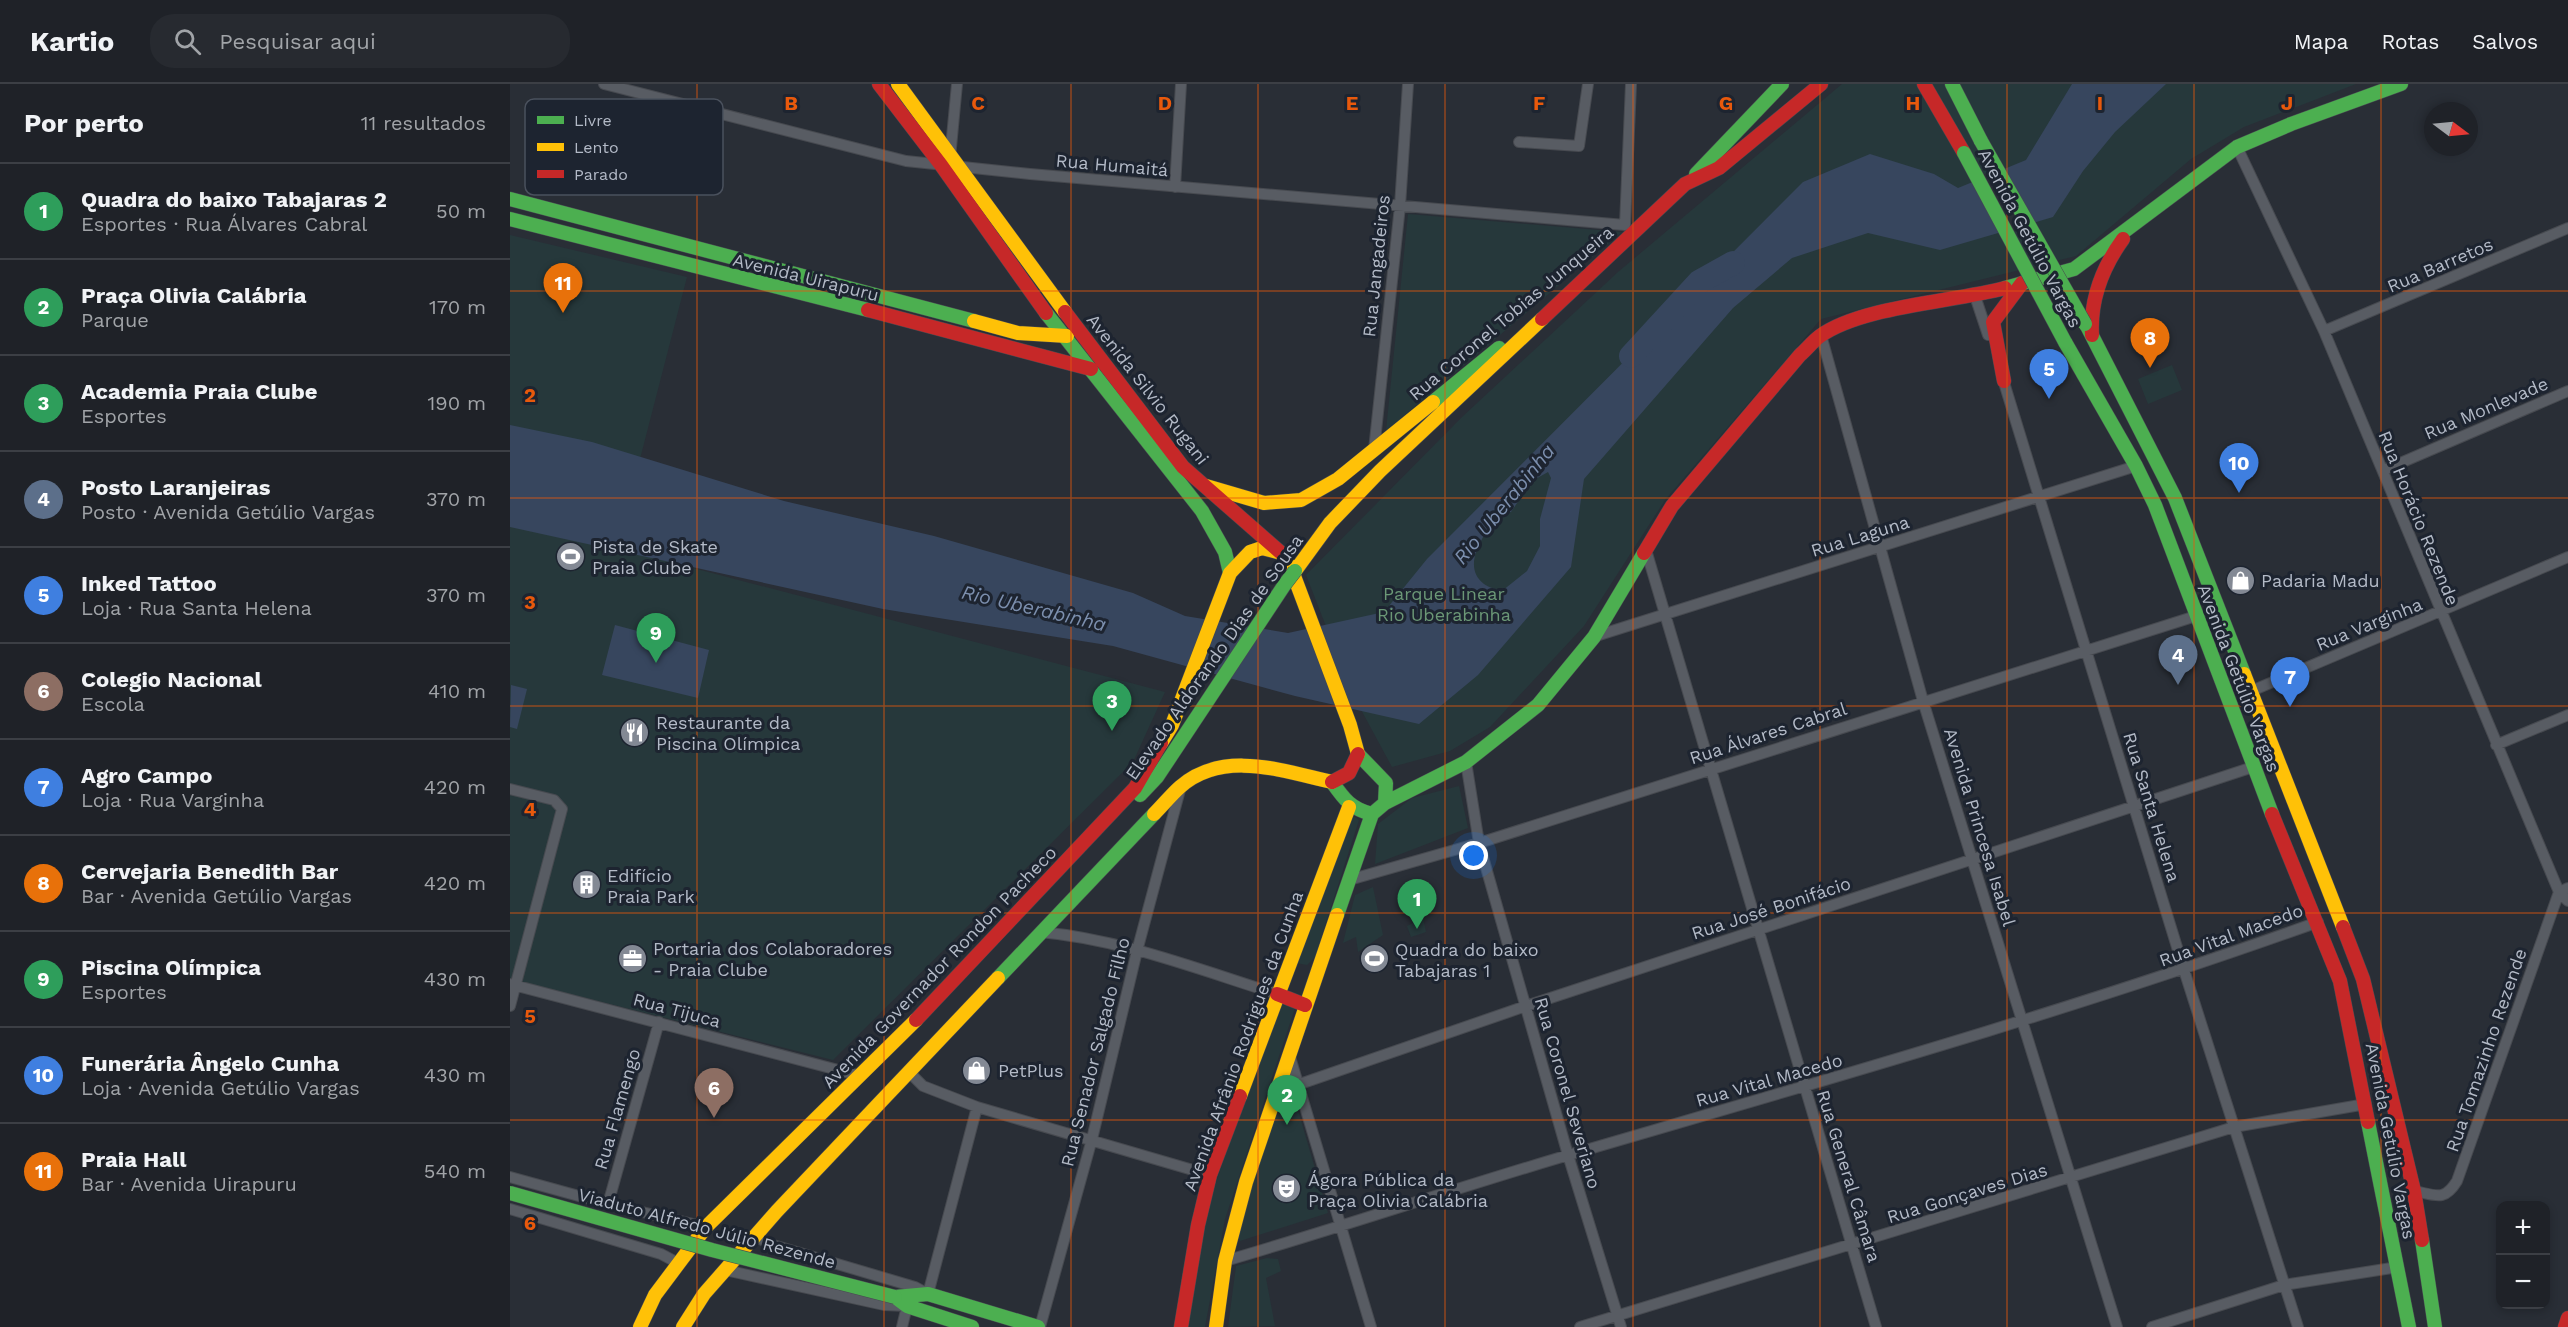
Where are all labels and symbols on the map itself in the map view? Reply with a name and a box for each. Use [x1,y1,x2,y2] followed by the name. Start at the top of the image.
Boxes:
[784,91,798,115] text: B
[971,91,985,115] text: C
[1158,91,1172,115] text: D
[1346,91,1358,115] text: E
[1533,91,1545,115] text: F
[1719,91,1733,115] text: G
[1906,91,1920,115] text: H
[2097,91,2103,115] text: I
[2281,91,2293,115] text: J
[525,99,723,195] legend
[2424,102,2478,156] north arrow
[574,111,612,130] text: Livre
[574,138,619,157] text: Lento
[1974,145,2086,331] street label: Avenida Getúlio Vargas
[1055,150,1169,180] street label: Rua Humaitá
[574,165,628,184] text: Parado
[1358,194,1394,338] street label: Rua Jangadeiros
[1405,221,1617,405] street label: Rua Coronel Tobias Junqueira
[2384,233,2496,297] street label: Rua Barretos
[731,249,881,305] street label: Avenida Uirapuru
[544,264,582,313] pin: 11
[1083,310,1213,468] street label: Avenida Silvio Rugani
[2130,318,2170,368] pin: 8
[2030,350,2068,399] pin: 5
[2421,372,2551,444] street label: Rua Monlevade
[524,383,536,407] text: 2
[2374,428,2464,608] street label: Rua Horácio Rezende
[1448,439,1560,569] water label: Rio Uberabinha
[2220,444,2258,493] pin: 10
[1808,511,1912,561] street label: Rua Laguna
[1121,530,1307,784] street label: Elevado Aldorando Dias de Sousa
[592,536,718,578] place label: Pista de Skate Praia Clube
[555,540,587,572] sports icon: Pista de Skate Praia Clube
[2224,564,2256,596] shop icon: Padaria Madu
[2261,570,2380,591] place label: Padaria Madu
[959,580,1109,636] water label: Rio Uberabinha
[2193,581,2285,775] street label: Avenida Getúlio Vargas
[1377,583,1511,625] park label: Parque Linear Rio Uberabinha
[524,590,536,614] text: 3
[2313,593,2425,655] street label: Rua Varginha
[636,614,676,663] pin: 9
[2158,636,2198,685] pin: 4
[2270,658,2310,707] pin: 7
[1092,682,1132,731] pin: 3
[1687,698,1850,768] street label: Rua Álvares Cabral
[656,712,800,754] place label: Restaurante da Piscina Olímpica
[619,716,651,748] restaurant icon: Restaurante da Piscina Olímpica
[1940,725,2020,929] street label: Avenida Princesa Isabel
[2119,730,2185,884] street label: Rua Santa Helena
[524,797,537,821] text: 4
[1459,841,1488,870] your location
[817,842,1061,1092] street label: Avenida Governador Rondon Pacheco
[607,865,695,907] place label: Edifício Praia Park
[570,869,602,901] building icon: Edifício Praia Park
[1689,872,1853,944] street label: Rua José Bonifácio
[1398,880,1436,929] pin: 1
[1179,888,1307,1194] street label: Avenida Afrânio Rodrigues da Cunha
[2156,899,2306,971] street label: Rua Vital Macedo
[1056,935,1134,1169] street label: Rua Senador Salgado Filho
[653,938,892,980] place label: Portaria dos Colaboradores - Praia Clube
[1395,939,1539,981] place label: Quadra do baixo Tabajaras 1
[616,942,648,974] office icon: Portaria dos Colaboradores - Praia Clube
[1358,943,1390,975] sports icon: Quadra do baixo Tabajaras 1
[2441,946,2531,1154] street label: Rua Tomazinho Rezende
[631,988,723,1032] street label: Rua Tijuca
[1531,995,1605,1191] street label: Rua Coronel Severiano
[524,1004,536,1028] text: 5
[2362,1041,2420,1241] street label: Avenida Getúlio Vargas
[590,1046,644,1172] street label: Rua Flamengo
[1693,1049,1845,1111] street label: Rua Vital Macedo
[961,1054,993,1086] shop icon: PetPlus
[998,1060,1064,1081] place label: PetPlus
[694,1068,734,1118] pin: 6
[1268,1076,1306,1125] pin: 2
[1813,1087,1885,1265] street label: Rua General Câmara
[1884,1159,2050,1227] street label: Rua Gonçaves Dias
[1308,1169,1488,1211] place label: Ágora Pública da Praça Olivia Calábria
[1271,1173,1303,1205] theatre icon: Ágora Pública da Praça Olivia Calábria
[576,1183,838,1273] street label: Viaduto Alfredo Júlio Rezende
[524,1211,536,1235] text: 6

